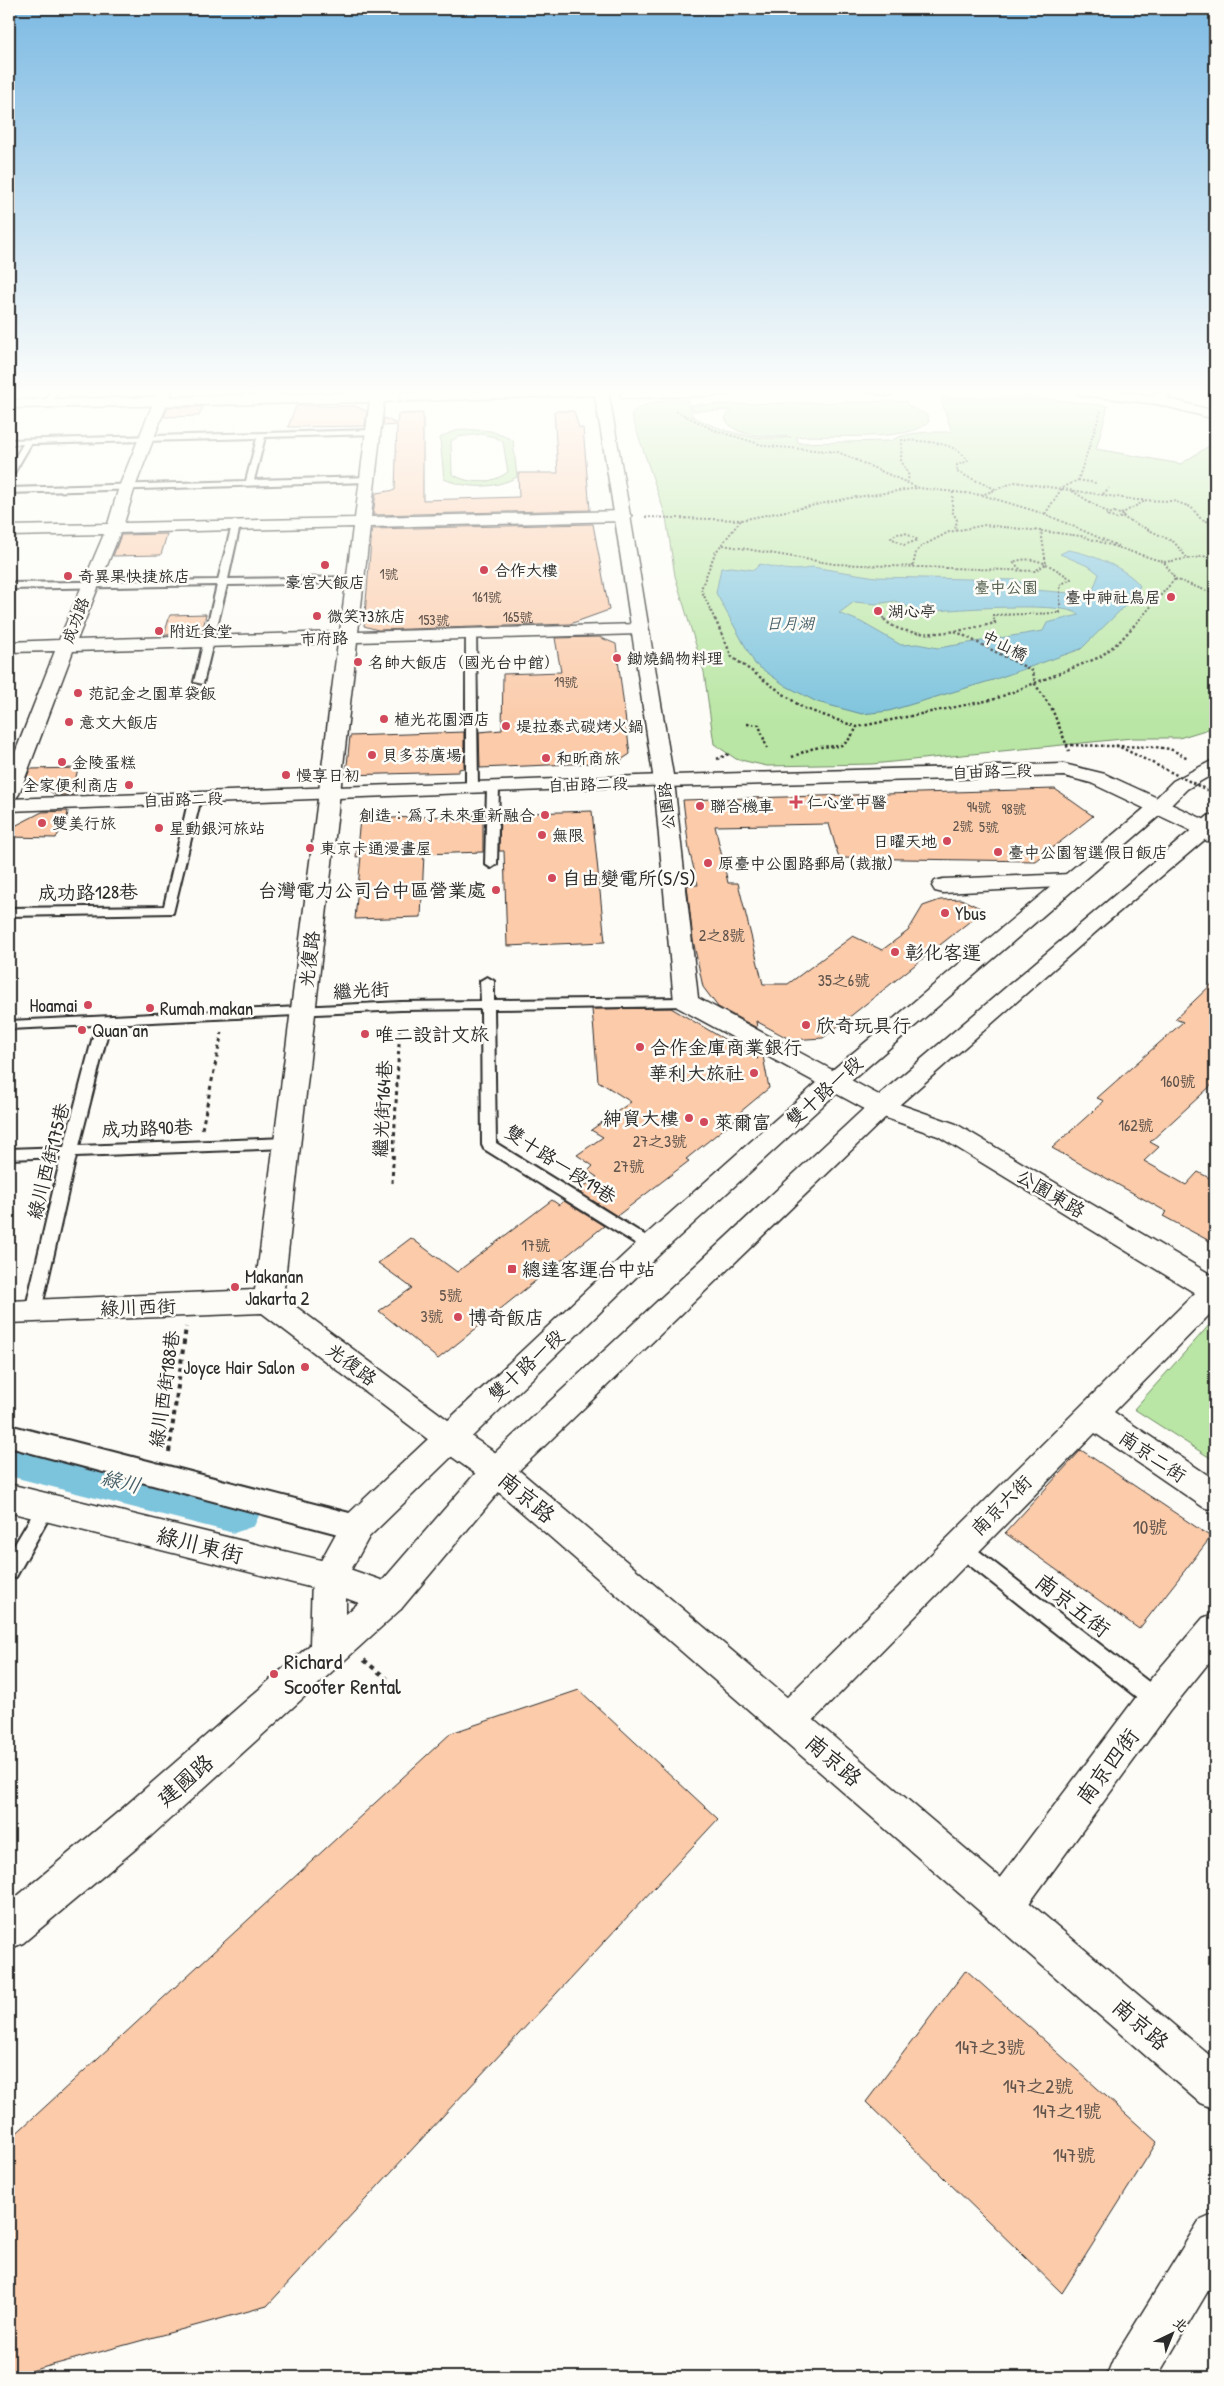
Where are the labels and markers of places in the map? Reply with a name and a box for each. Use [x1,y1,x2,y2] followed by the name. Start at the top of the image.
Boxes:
[319,559,331,571] marker: 豪宮大飯店
[494,559,558,581] place label: 合作大樓
[478,564,490,576] marker: 合作大樓
[78,565,190,587] place label: 奇異果快捷旅店
[62,570,74,582] marker: 奇異果快捷旅店
[285,571,365,593] place label: 豪宮大飯店
[1065,586,1161,608] place label: 臺中神社鳥居
[1165,591,1177,603] marker: 臺中神社鳥居
[888,600,936,622] place label: 湖心亭
[327,605,406,627] place label: 微笑73旅店
[872,605,884,617] marker: 湖心亭
[311,610,323,622] marker: 微笑73旅店
[169,620,233,642] place label: 附近食堂
[153,625,165,637] marker: 附近食堂
[627,647,723,669] place label: 鋤燒鍋物料理
[368,651,560,673] place label: 名帥大飯店（國光台中館）
[611,652,623,664] marker: 鋤燒鍋物料理
[352,656,364,668] marker: 名帥大飯店（國光台中館）
[88,682,216,704] place label: 范記金之園草袋飯
[72,687,84,699] marker: 范記金之園草袋飯
[394,708,490,730] place label: 植光花園酒店
[79,711,159,733] place label: 意文大飯店
[378,713,390,725] marker: 植光花園酒店
[516,715,644,737] place label: 堤拉泰式碳烤火鍋
[63,716,75,728] marker: 意文大飯店
[500,720,512,732] marker: 堤拉泰式碳烤火鍋
[382,744,462,766] place label: 貝多芬廣場
[556,747,620,769] place label: 和昕商旅
[366,749,378,761] marker: 貝多芬廣場
[72,751,136,773] place label: 金陵蛋糕
[540,752,552,764] marker: 和昕商旅
[56,756,68,768] marker: 金陵蛋糕
[296,764,360,786] place label: 慢享日初
[280,769,292,781] marker: 慢享日初
[23,774,119,796] place label: 全家便利商店
[123,779,135,791] marker: 全家便利商店
[807,791,887,813] place label: 仁心堂中醫
[710,795,774,817] place label: 聯合機車
[789,795,803,809] marker: 仁心堂中醫
[694,800,706,812] marker: 聯合機車
[359,804,535,826] place label: 創造：為了未來重新融合
[539,809,551,821] marker: 創造：為了未來重新融合
[52,812,116,834] place label: 雙美行旅
[36,817,48,829] marker: 雙美行旅
[169,817,265,839] place label: 星動銀河旅站
[153,822,165,834] marker: 星動銀河旅站
[552,824,584,846] place label: 無限
[536,829,548,841] marker: 無限
[873,830,937,852] place label: 日曜天地
[941,835,953,847] marker: 日曜天地
[320,837,432,859] place label: 東京卡通漫畫屋
[1008,841,1168,863] place label: 臺中公園智選假日飯店
[304,842,316,854] marker: 東京卡通漫畫屋
[992,846,1004,858] marker: 臺中公園智選假日飯店
[718,852,893,874] place label: 原臺中公園路郵局 (裁撤)
[702,857,714,869] marker: 原臺中公園路郵局 (裁撤)
[562,865,696,891] place label: 自由變電所(S/S)
[546,872,558,884] marker: 自由變電所(S/S)
[258,877,486,903] place label: 台灣電力公司台中區營業處
[490,884,502,896] marker: 台灣電力公司台中區營業處
[955,900,986,926] place label: Ybus
[939,907,951,919] marker: Ybus
[905,939,981,965] place label: 彰化客運
[889,946,901,958] marker: 彰化客運
[29,992,78,1018] place label: Hoamai
[160,995,253,1021] place label: Rumah makan
[82,999,94,1011] marker: Hoamai
[144,1002,156,1014] marker: Rumah makan
[816,1012,911,1038] place label: 欣奇玩具行
[92,1017,149,1043] place label: Quan an
[800,1019,812,1031] marker: 欣奇玩具行
[375,1021,489,1047] place label: 唯二設計文旅
[76,1024,88,1036] marker: Quan an
[359,1028,371,1040] marker: 唯二設計文旅
[650,1034,802,1060] place label: 合作金庫商業銀行
[634,1041,646,1053] marker: 合作金庫商業銀行
[649,1060,744,1086] place label: 華利大旅社
[748,1067,760,1079] marker: 華利大旅社
[603,1105,679,1131] place label: 紳貿大樓
[714,1109,771,1135] place label: 萊爾富
[683,1112,695,1124] marker: 紳貿大樓
[698,1116,710,1128] marker: 萊爾富
[522,1256,655,1282] place label: 總達客運台中站
[245,1263,309,1311] place label: Makanan Jakarta 2
[506,1263,518,1275] marker: 總達客運台中站
[229,1281,241,1293] marker: Makanan Jakarta 2
[468,1304,544,1330] place label: 博奇飯店
[452,1311,464,1323] marker: 博奇飯店
[183,1354,295,1380] place label: Joyce Hair Salon
[299,1361,311,1373] marker: Joyce Hair Salon
[284,1646,401,1701] place label: Richard Scooter Rental
[268,1668,280,1680] marker: Richard Scooter Rental

